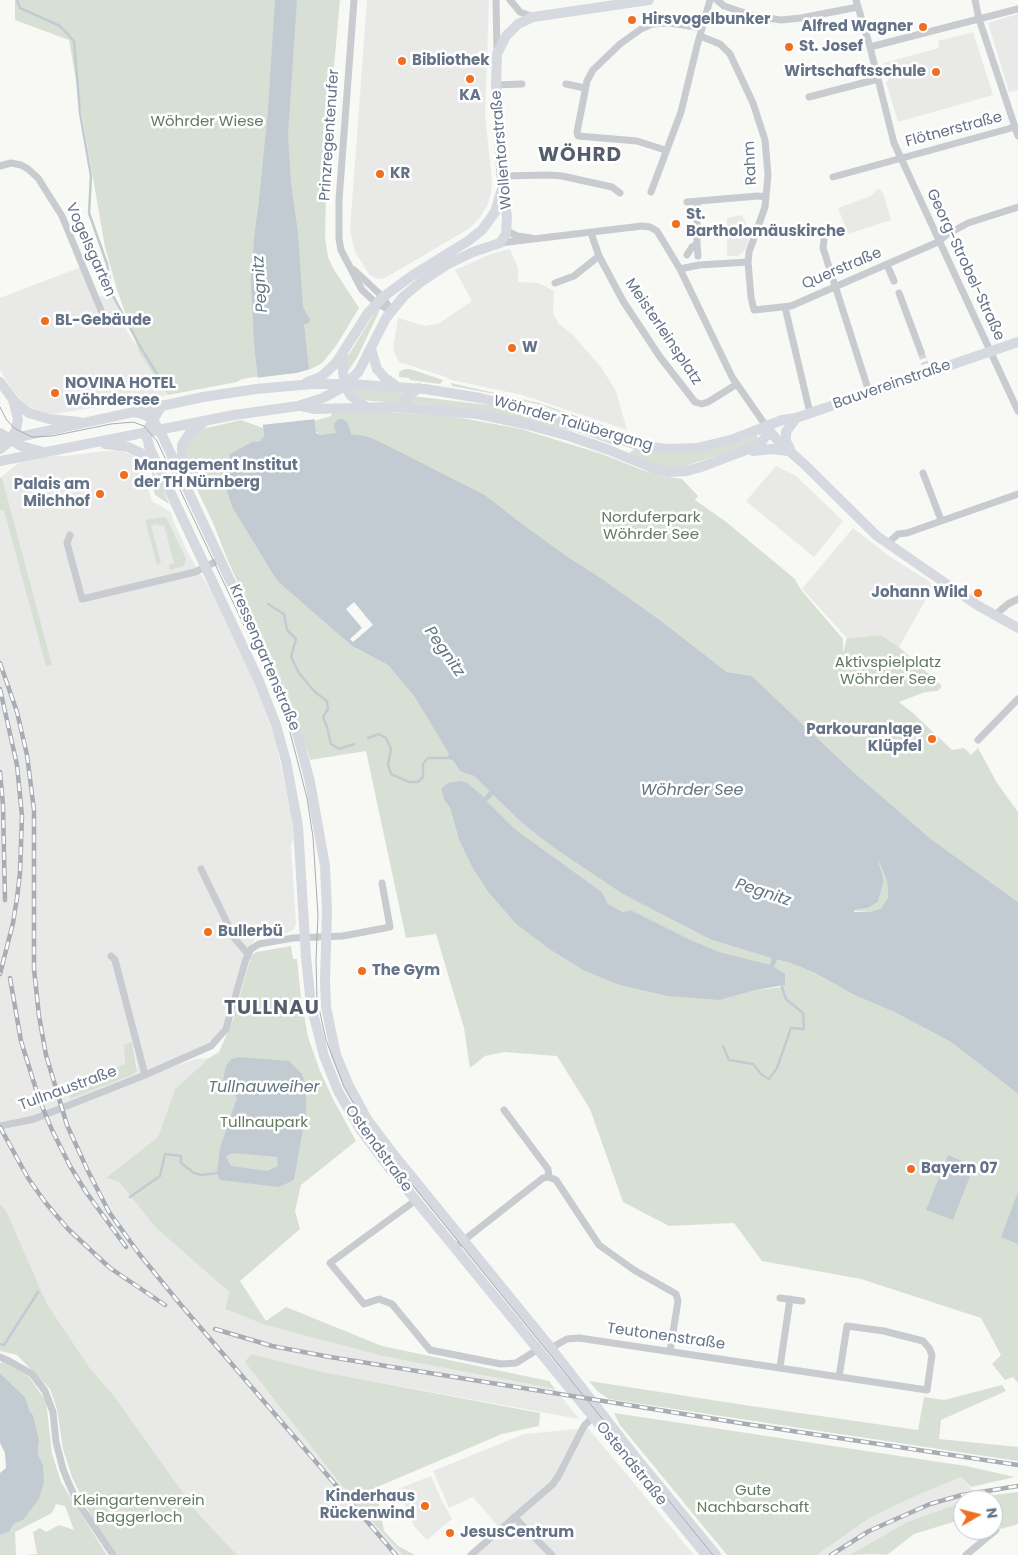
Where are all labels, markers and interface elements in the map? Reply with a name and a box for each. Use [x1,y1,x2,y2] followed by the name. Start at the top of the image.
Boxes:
[642,11,770,29] place label: Hirsvogelbunker
[626,14,638,26] marker: Hirsvogelbunker
[801,18,913,36] place label: Alfred Wagner
[917,21,929,33] marker: Alfred Wagner
[799,38,863,56] place label: St. Josef
[783,41,795,53] marker: St. Josef
[412,52,490,70] place label: Bibliothek
[396,55,408,67] marker: Bibliothek
[784,63,926,81] place label: Wirtschaftsschule
[930,66,942,78] marker: Wirtschaftsschule
[316,68,344,202] street label: Prinzregentenufer
[464,73,476,85] marker: KA
[459,87,481,105] place label: KA
[488,90,516,210] street label: Wollentorstraße
[904,108,1004,152] street label: Flötnerstraße
[150,113,264,131] park label: Wöhrder Wiese
[741,140,761,186] street label: Rahm
[537,144,623,168] district label: WÖHRD
[390,165,410,183] place label: KR
[374,168,386,180] marker: KR
[922,186,1008,344] street label: Georg-Strobel-Straße
[61,200,119,300] street label: Vogelsgarten
[686,206,845,241] place label: St. Bartholomäuskirche
[670,218,682,230] marker: St. Bartholomäuskirche
[799,244,885,294] street label: Querstraße
[249,255,273,313] water label: Pegnitz
[621,275,705,389] street label: Meisterleinsplatz
[55,312,151,330] place label: BL-Gebäude
[39,315,51,327] marker: BL-Gebäude
[522,339,538,357] place label: W
[506,342,518,354] marker: W
[831,356,953,414] street label: Bauvereinstraße
[65,375,176,410] place label: NOVINA HOTEL Wöhrdersee
[49,387,61,399] marker: NOVINA HOTEL Wöhrdersee
[491,393,655,455] street label: Wöhrder Talübergang
[134,457,298,492] place label: Management Institut der TH Nürnberg
[118,469,130,481] marker: Management Institut der TH Nürnberg
[14,476,90,511] place label: Palais am Milchhof
[94,488,106,500] marker: Palais am Milchhof
[602,509,700,544] park label: Norduferpark Wöhrder See
[225,582,303,734] street label: Kressengartenstraße
[871,584,968,602] place label: Johann Wild
[972,587,984,599] marker: Johann Wild
[420,623,468,681] water label: Pegnitz
[835,654,941,689] park label: Aktivspielplatz Wöhrder See
[806,721,922,756] place label: Parkouranlage Klüpfel
[926,733,938,745] marker: Parkouranlage Klüpfel
[641,781,743,801] water label: Wöhrder See
[733,875,793,911] water label: Pegnitz
[218,923,283,941] place label: Bullerbü
[202,926,214,938] marker: Bullerbü
[372,962,440,980] place label: The Gym
[356,965,368,977] marker: The Gym
[223,997,321,1021] district label: TULLNAU
[17,1063,119,1115] street label: Tullnaustraße
[208,1078,320,1098] water label: Tullnauweiher
[341,1102,415,1196] street label: Ostendstraße
[220,1114,308,1132] park label: Tullnaupark
[921,1160,997,1178] place label: Bayern 07
[905,1163,917,1175] marker: Bayern 07
[606,1320,726,1354] street label: Teutonenstraße
[592,1418,670,1510] street label: Ostendstraße
[697,1482,809,1517] park label: Gute Nachbarschaft
[320,1488,415,1523] place label: Kinderhaus Rückenwind
[953,1490,1003,1540] north arrow
[73,1492,205,1527] park label: Kleingartenverein Baggerloch
[419,1500,431,1512] marker: Kinderhaus Rückenwind
[981,1506,1002,1520] text: N
[460,1524,574,1542] place label: JesusCentrum
[444,1527,456,1539] marker: JesusCentrum

